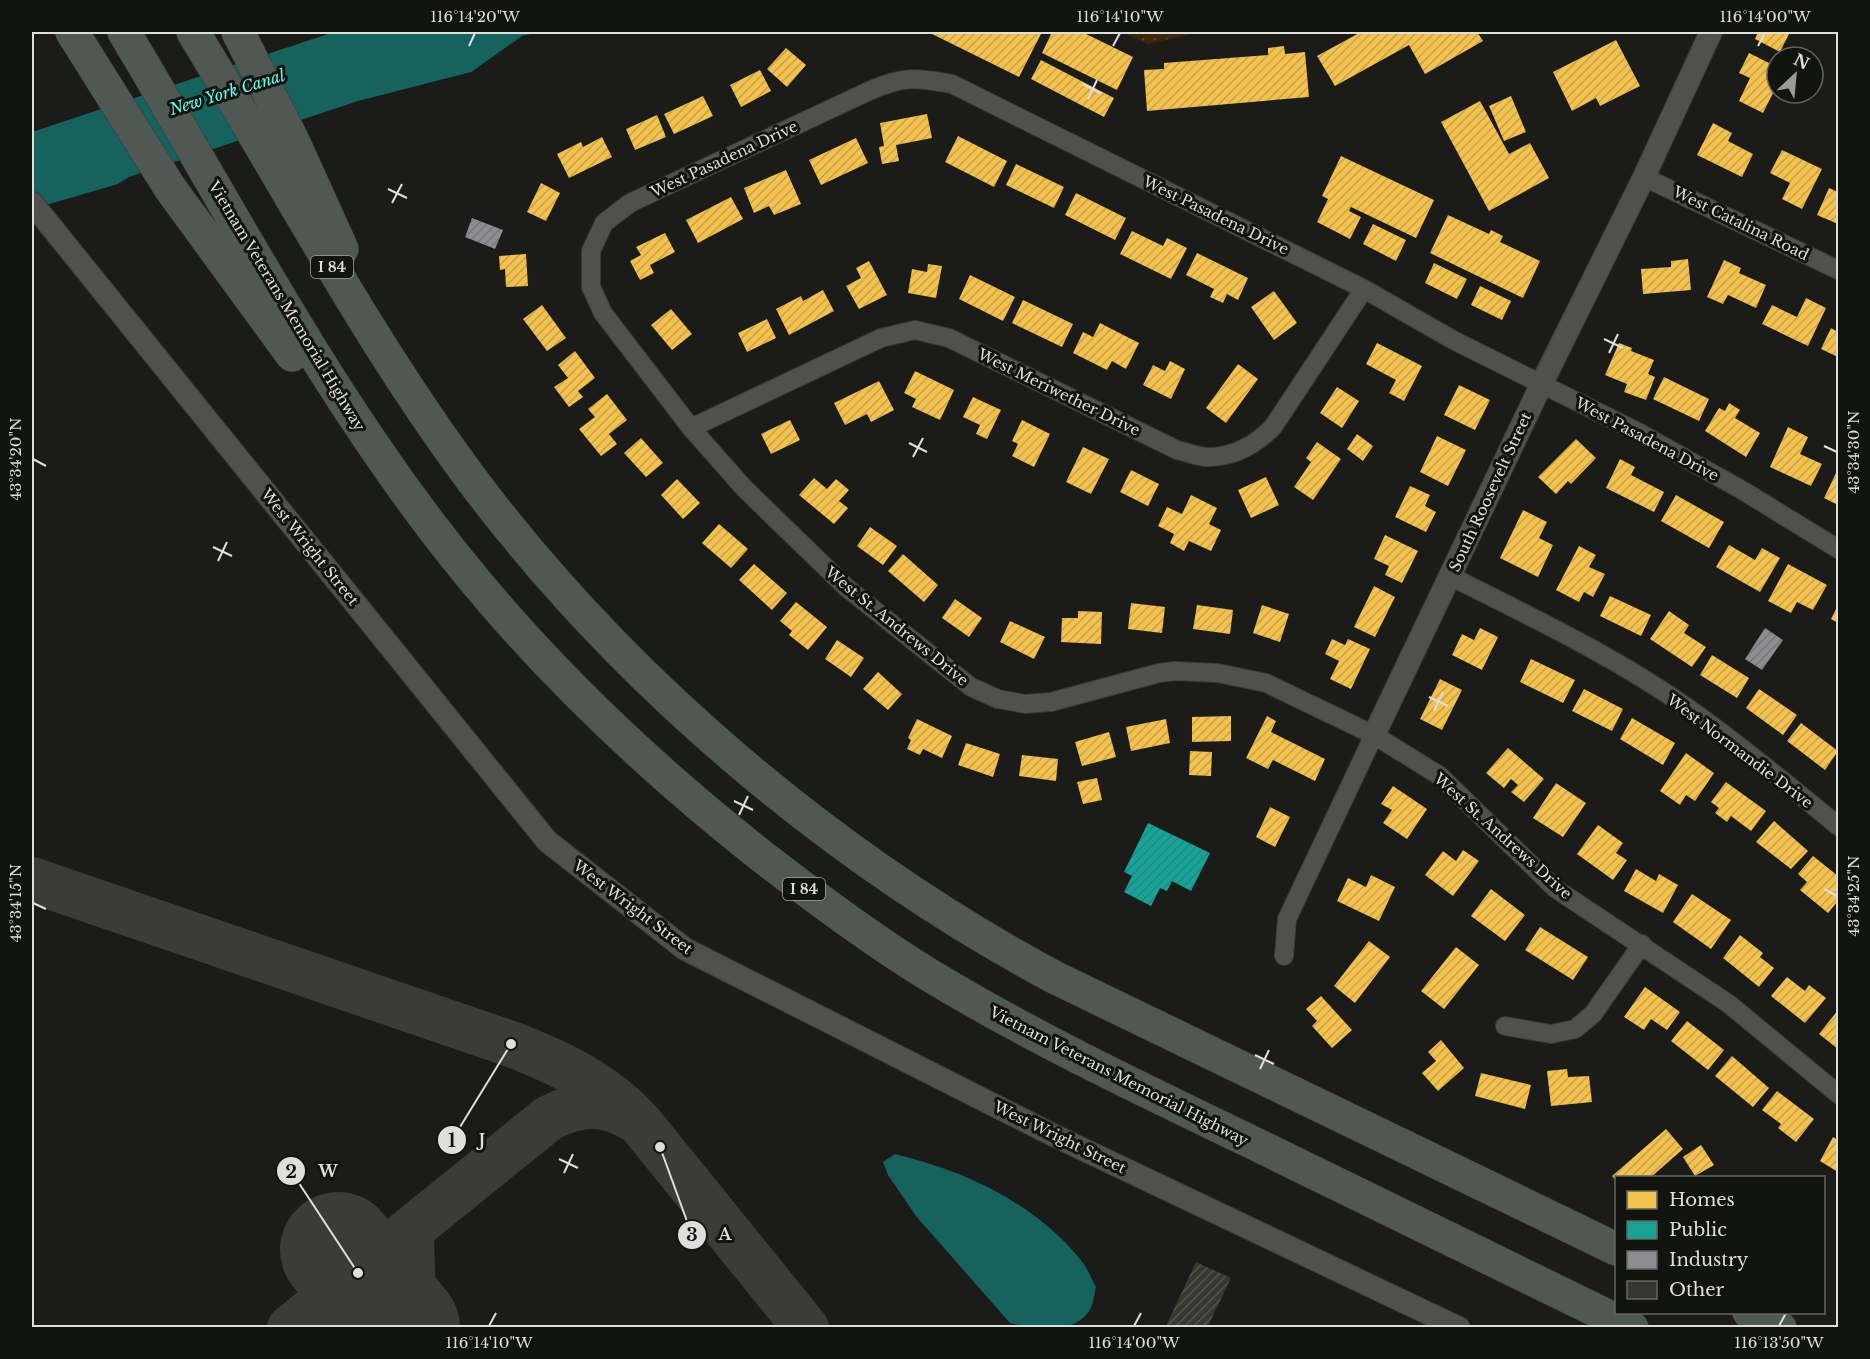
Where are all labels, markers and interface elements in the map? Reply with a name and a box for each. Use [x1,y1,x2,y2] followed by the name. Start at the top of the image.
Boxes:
[430,7,520,26] text: 116°14'20"W
[1076,7,1164,26] text: 116°14'10"W
[1719,7,1811,26] text: 116°14'00"W
[1765,45,1825,105] north arrow
[1790,49,1813,74] text: N
[166,65,288,119] water label: New York Canal
[647,117,800,202] street label: West Pasadena Drive
[1139,171,1292,259] street label: West Pasadena Drive
[204,177,370,435] street label: Vietnam Veterans Memorial Highway
[1669,181,1812,264] street label: West Catalina Road
[311,256,353,278] road number: I 84
[974,344,1143,440] street label: West Meriwether Drive
[1571,393,1722,485] street label: West Pasadena Drive
[1445,409,1535,575] street label: South Roosevelt Street
[1844,410,1863,494] text: 43°34'30"N
[6,417,25,501] text: 43°34'20"N
[256,484,363,609] street label: West Wright Street
[821,562,972,690] street label: West St. Andrews Drive
[1663,689,1817,812] street label: West Normandie Drive
[1429,768,1576,903] street label: West St. Andrews Drive
[569,855,697,958] street label: West Wright Street
[1844,856,1863,937] text: 43°34'25"N
[6,864,25,942] text: 43°34'15"N
[783,878,825,900] road number: I 84
[985,1002,1252,1150] street label: Vietnam Veterans Memorial Highway
[990,1096,1130,1177] street label: West Wright Street
[437,1123,497,1157] callout: J
[448,1130,456,1152] text: 1
[476,1130,485,1150] text: J
[276,1154,349,1188] callout: W
[285,1161,297,1183] text: 2
[317,1161,338,1181] text: W
[1615,1176,1825,1314] legend
[1669,1189,1735,1211] text: Homes
[677,1218,744,1252] callout: A
[1669,1219,1727,1241] text: Public
[686,1224,698,1246] text: 3
[718,1224,733,1244] text: A
[1669,1249,1749,1271] text: Industry
[1669,1279,1725,1301] text: Other
[445,1333,533,1352] text: 116°14'10"W
[1088,1333,1180,1352] text: 116°14'00"W
[1734,1333,1824,1352] text: 116°13'50"W

